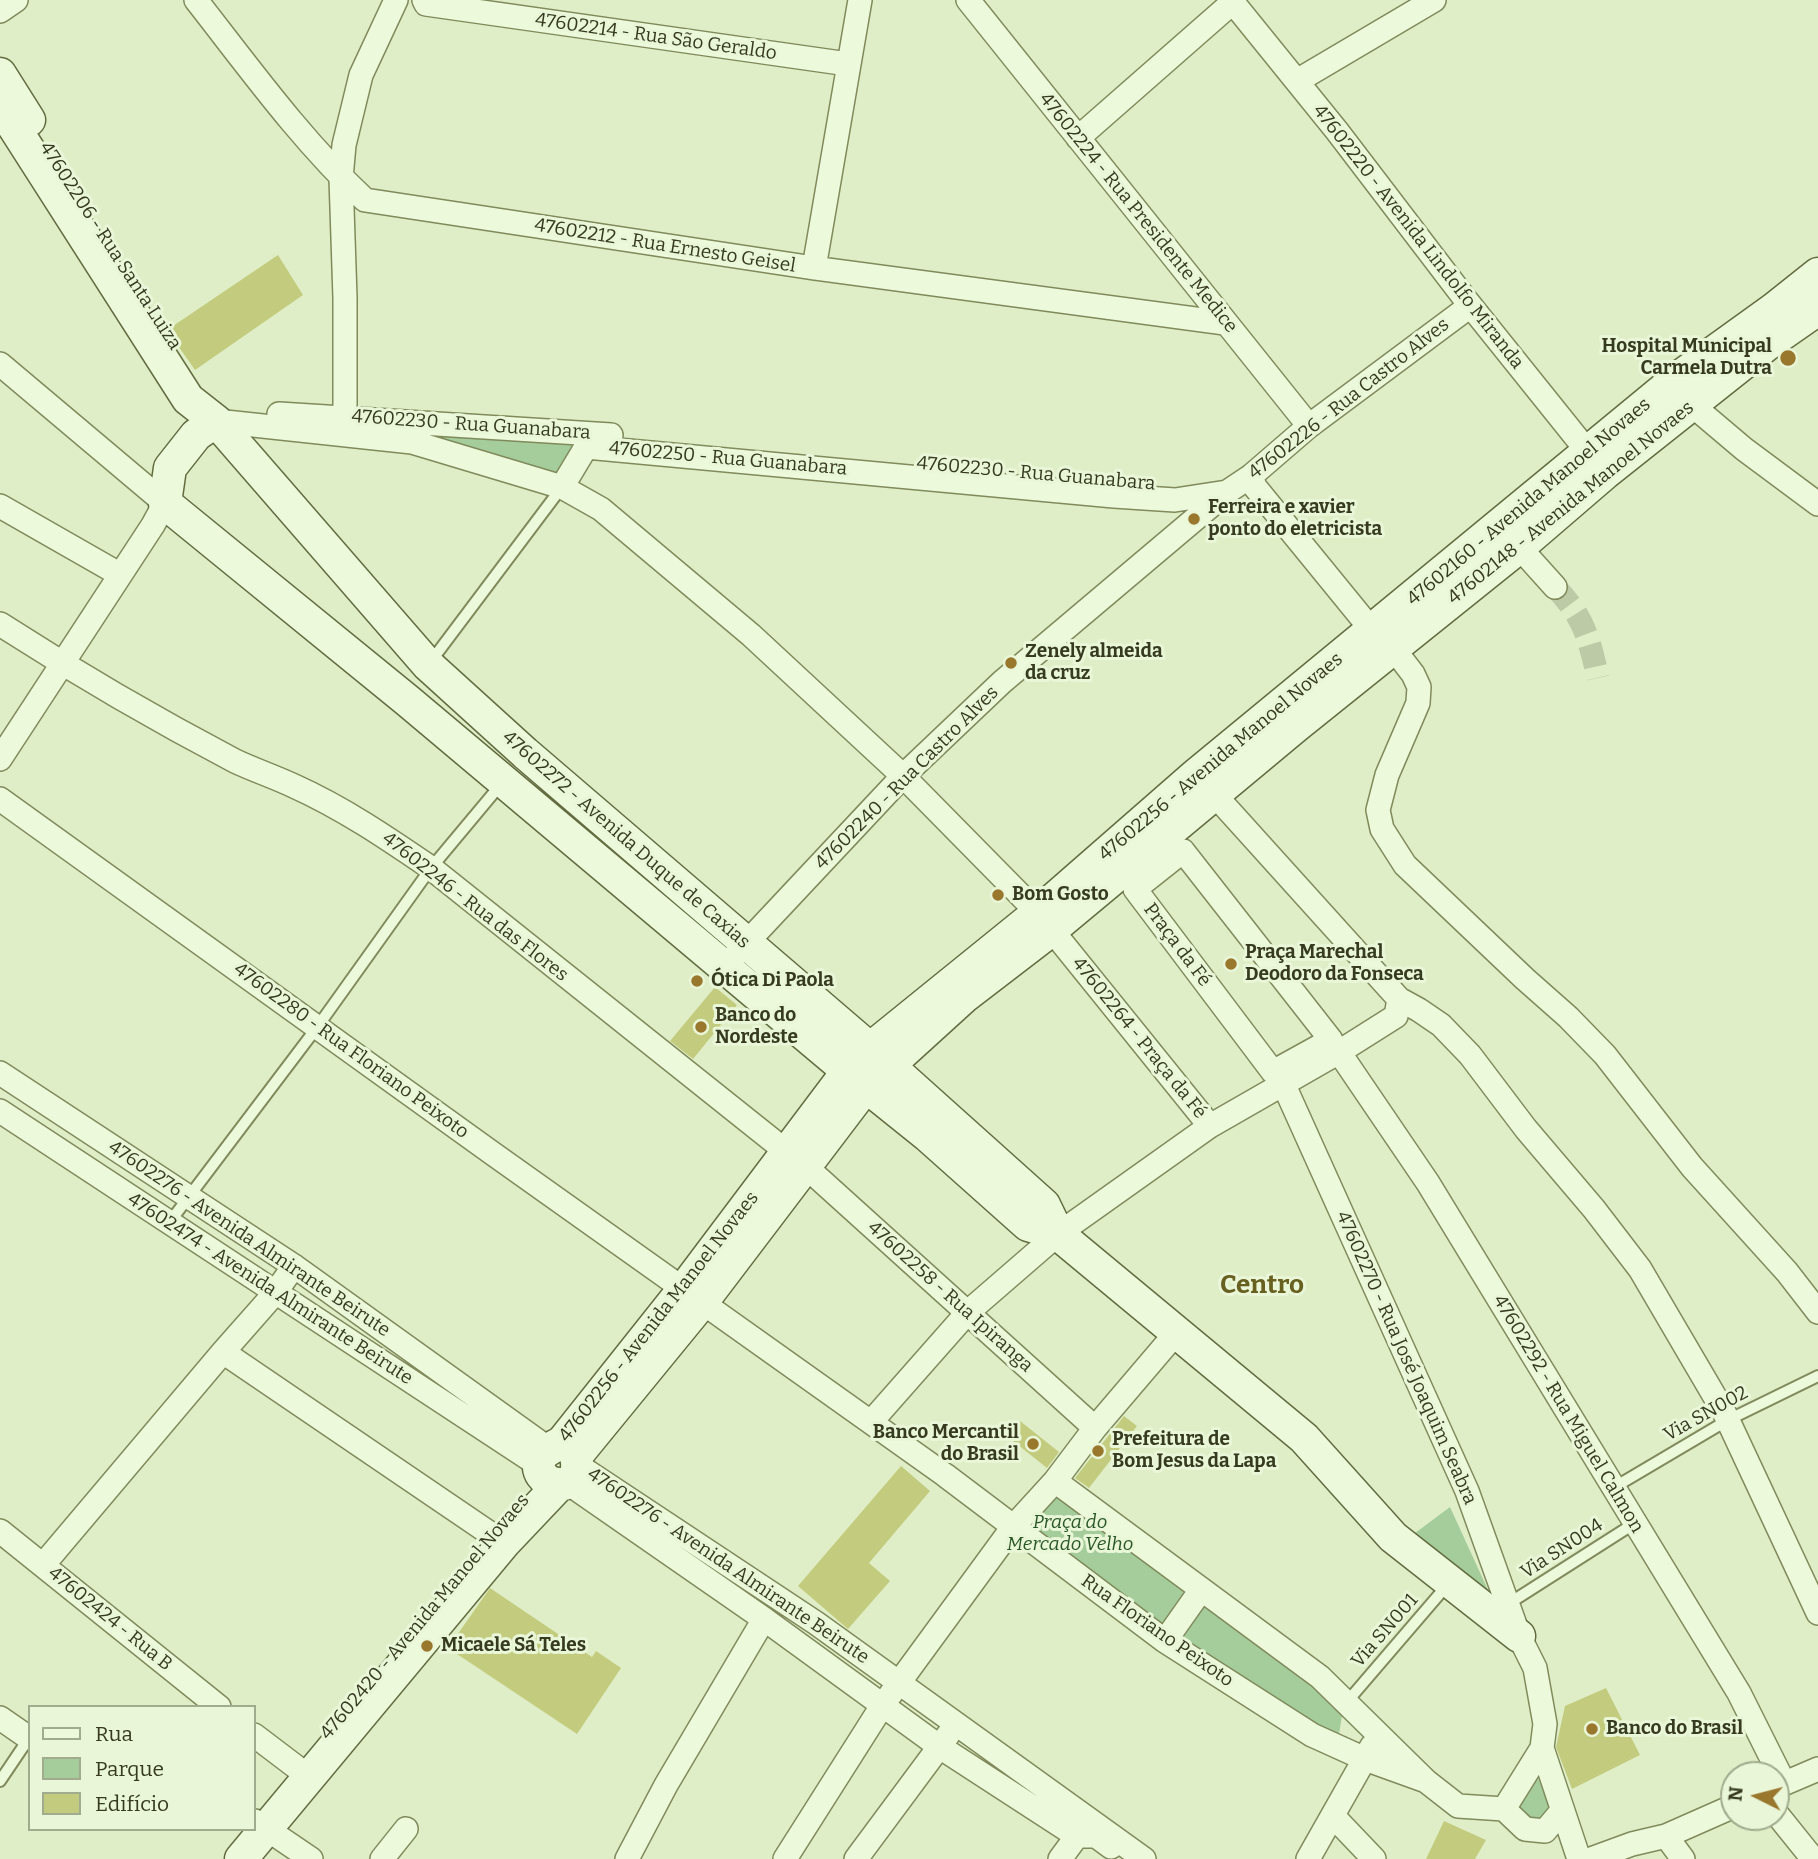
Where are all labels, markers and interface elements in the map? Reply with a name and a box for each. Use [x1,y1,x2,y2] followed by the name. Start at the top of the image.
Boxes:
[534,9,778,65] street label: 47602214 - Rua São Geraldo
[1034,88,1242,338] street label: 47602224 - Rua Presidente Medice
[1308,100,1528,374] street label: 47602220 - Avenida Lindolfo Miranda
[34,138,186,354] street label: 47602206 - Rua Santa Luiza
[533,214,797,278] street label: 47602212 - Rua Ernesto Geisel
[1244,314,1454,484] street label: 47602226 - Rua Castro Alves
[1601,336,1772,380] place label: Hospital Municipal Carmela Dutra
[1778,348,1798,368] marker: Hospital Municipal Carmela Dutra
[1403,393,1655,611] street label: 47602160 - Avenida Manoel Novaes
[1443,397,1699,609] street label: 47602148 - Avenida Manoel Novaes
[351,405,591,445] street label: 47602230 - Rua Guanabara
[608,437,848,481] street label: 47602250 - Rua Guanabara
[916,452,1156,496] street label: 47602230 - Rua Guanabara
[1208,497,1382,541] place label: Ferreira e xavier ponto do eletricista
[1186,511,1202,527] marker: Ferreira e xavier ponto do eletricista
[1025,641,1163,685] place label: Zenely almeida da cruz
[1094,648,1348,866] street label: 47602256 - Avenida Manoel Novaes
[1003,655,1019,671] marker: Zenely almeida da cruz
[810,681,1004,875] street label: 47602240 - Rua Castro Alves
[498,726,754,954] street label: 47602272 - Avenida Duque de Caxias
[378,827,572,987] street label: 47602246 - Rua das Flores
[1012,884,1109,906] place label: Bom Gosto
[990,887,1006,903] marker: Bom Gosto
[1138,899,1216,991] street label: Praça da Fé
[1245,942,1424,986] place label: Praça Marechal Deodoro da Fonseca
[1067,953,1211,1123] street label: 47602264 - Praça da Fé
[1223,956,1239,972] marker: Praça Marechal Deodoro da Fonseca
[229,958,473,1144] street label: 47602280 - Rua Floriano Peixoto
[711,970,834,992] place label: Ótica Di Paola
[689,973,705,989] marker: Ótica Di Paola
[715,1005,798,1049] place label: Banco do Nordeste
[693,1019,709,1035] marker: Banco do Nordeste
[104,1136,394,1342] street label: 47602276 - Avenida Almirante Beirute
[554,1187,764,1447] street label: 47602256 - Avenida Manoel Novaes
[123,1188,417,1390] street label: 47602474 - Avenida Almirante Beirute
[1331,1208,1481,1508] street label: 47602270 - Rua José Joaquim Seabra
[863,1217,1037,1377] street label: 47602258 - Rua Ipiranga
[1220,1270,1304,1302] district label: Centro
[1488,1291,1648,1537] street label: 47602292 - Rua Miguel Calmon
[1660,1382,1752,1446] street label: Via SN002
[873,1422,1019,1466] place label: Banco Mercantil do Brasil
[1112,1429,1276,1473] place label: Prefeitura de Bom Jesus da Lapa
[1025,1436,1041,1452] marker: Banco Mercantil do Brasil
[1090,1443,1106,1459] marker: Prefeitura de Bom Jesus da Lapa
[583,1463,873,1669] street label: 47602276 - Avenida Almirante Beirute
[315,1490,535,1744] street label: 47602420 - Avenida Manoel Novaes
[1007,1512,1133,1556] park label: Praça do Mercado Velho
[1517,1514,1607,1584] street label: Via SN004
[43,1562,177,1676] street label: 47602424 - Rua B
[1076,1570,1238,1692] street label: Rua Floriano Peixoto
[1347,1590,1423,1672] street label: Via SN001
[441,1635,586,1657] place label: Micaele Sá Teles
[419,1638,435,1654] marker: Micaele Sá Teles
[28,1705,256,1831] legend
[1606,1718,1743,1740] place label: Banco do Brasil
[95,1721,133,1747] text: Rua
[1584,1721,1600,1737] marker: Banco do Brasil
[95,1756,164,1782] text: Parque
[1720,1761,1790,1831] north arrow
[1723,1785,1748,1802] text: N
[95,1791,169,1817] text: Edifício

